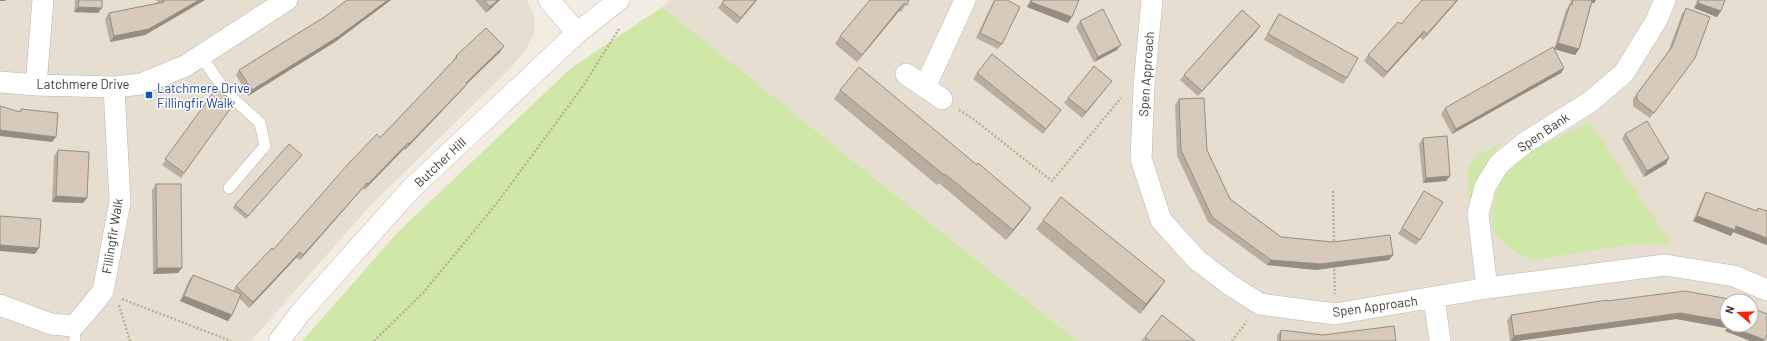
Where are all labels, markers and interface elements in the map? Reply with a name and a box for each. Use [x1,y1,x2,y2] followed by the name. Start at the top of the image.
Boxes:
[1135,31,1157,117] street label: Spen Approach
[36,76,130,92] street label: Latchmere Drive
[157,80,250,111] place label: Latchmere Drive Fillingfir Walk
[144,90,154,100] marker: Latchmere Drive Fillingfir Walk
[1514,108,1573,155] street label: Spen Bank
[411,134,469,190] street label: Butcher Hill
[98,197,126,275] street label: Fillingfir Walk
[1331,292,1419,320] street label: Spen Approach
[1719,293,1759,333] north arrow
[1722,304,1736,315] text: N

